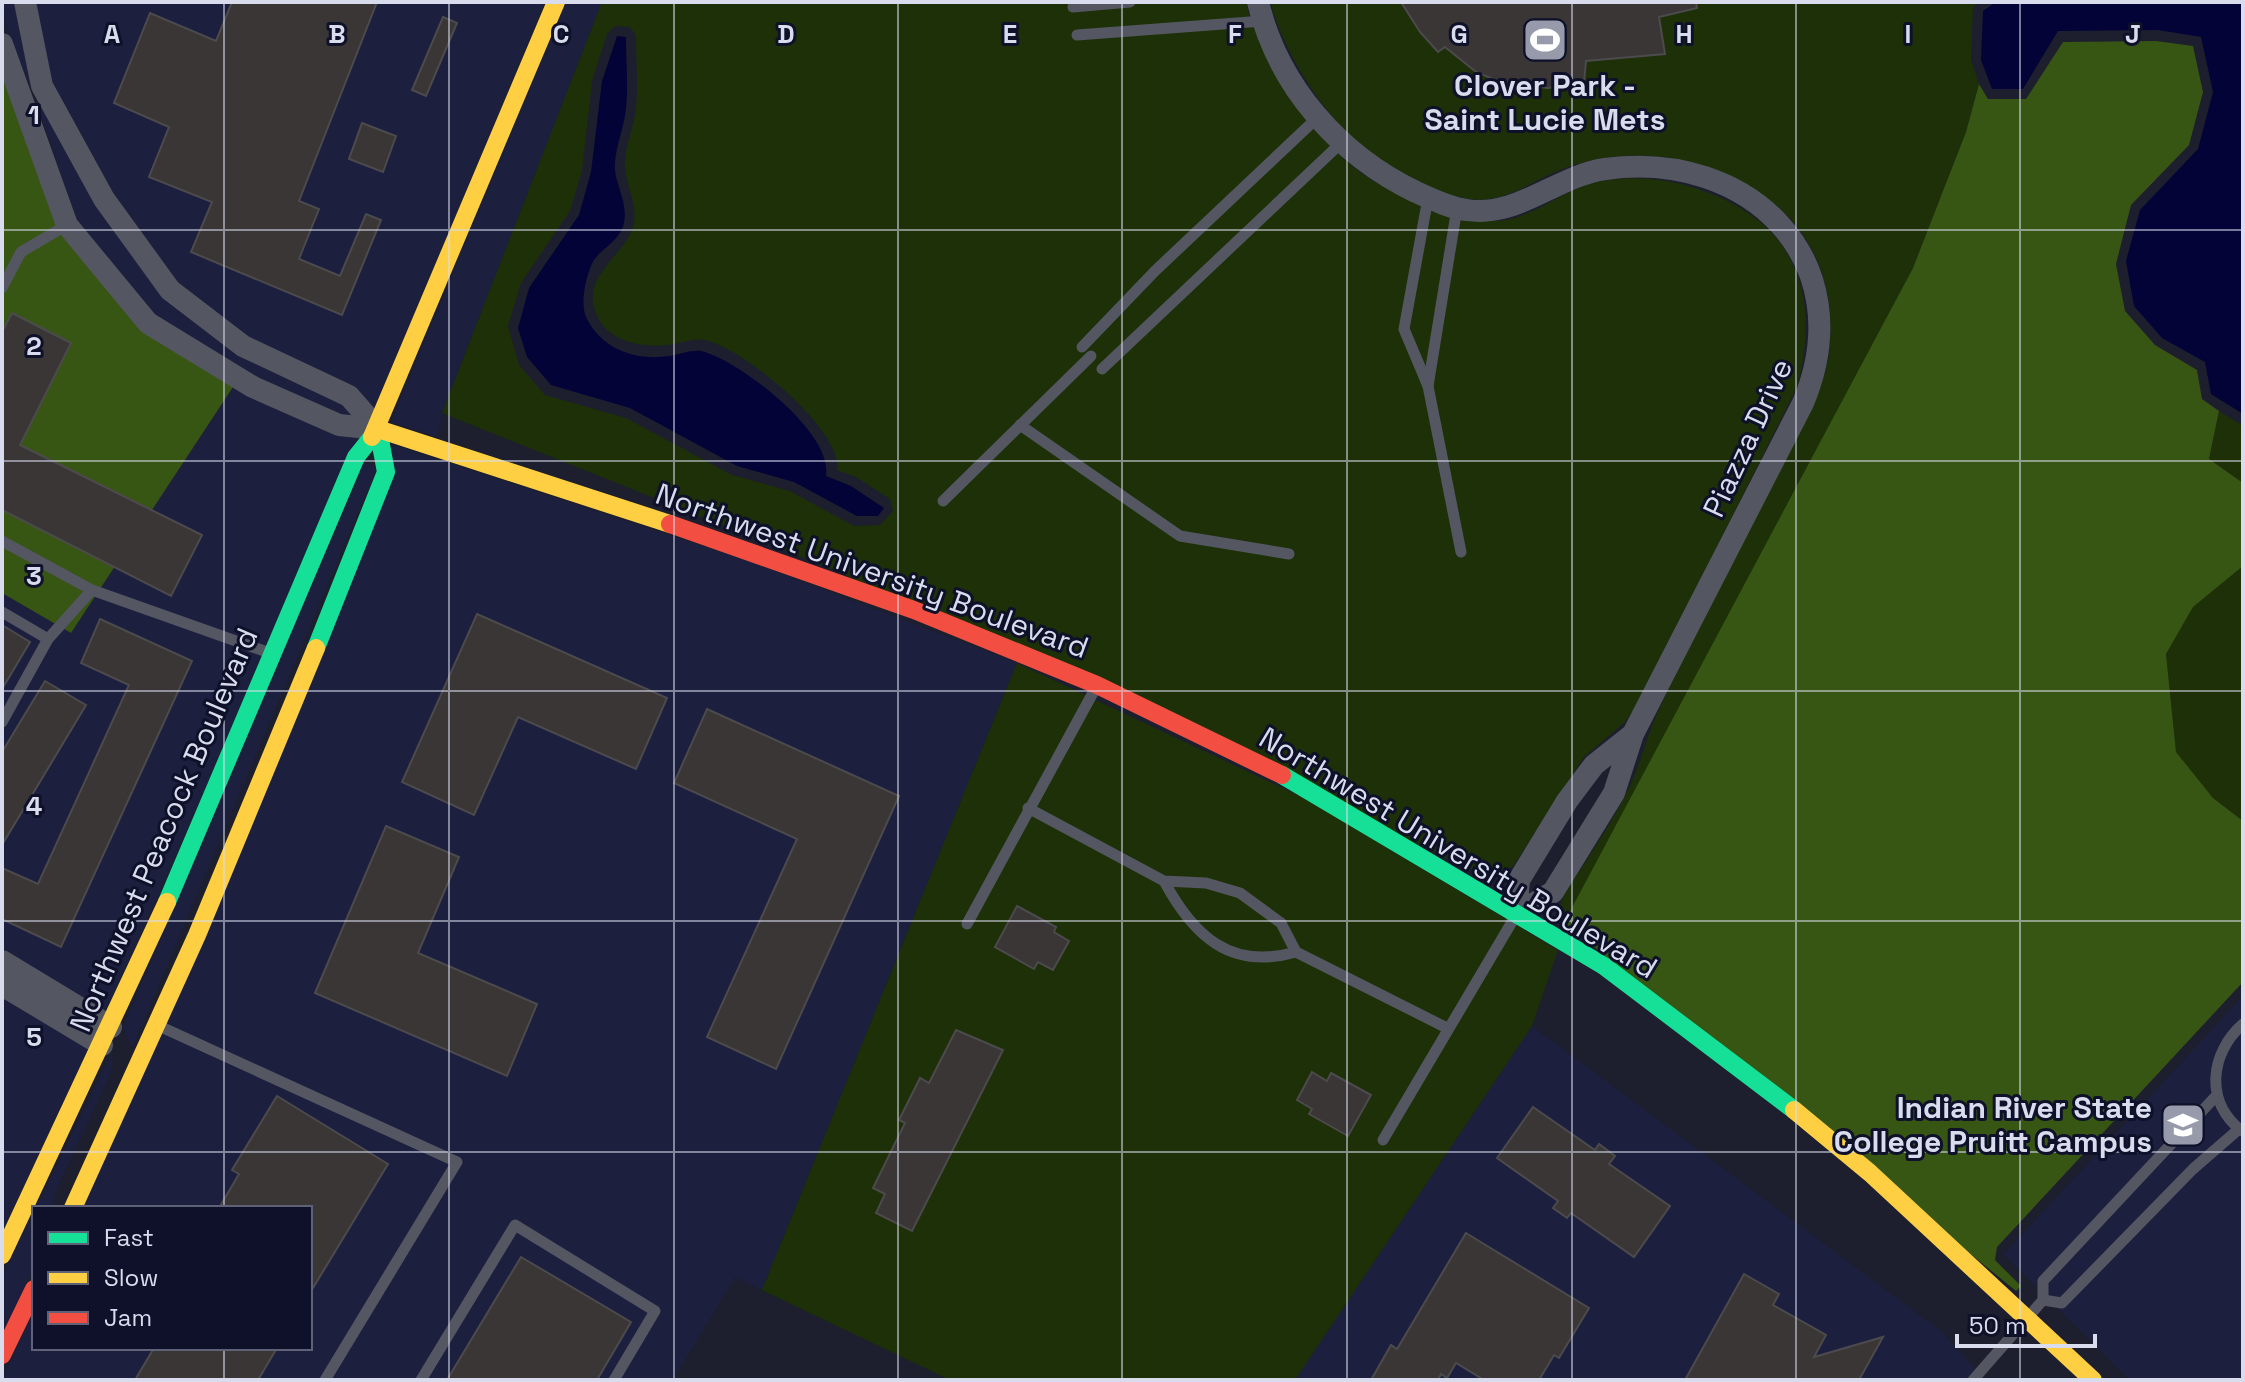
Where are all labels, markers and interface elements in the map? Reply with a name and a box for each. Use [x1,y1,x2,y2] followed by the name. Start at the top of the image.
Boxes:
[1521,16,1569,64] sports icon: Clover Park - Saint Lucie Mets
[104,17,121,51] text: A
[328,17,346,51] text: B
[553,17,569,51] text: C
[777,17,795,51] text: D
[1003,17,1017,51] text: E
[1228,17,1242,51] text: F
[1450,17,1468,51] text: G
[1675,17,1693,51] text: H
[1905,17,1911,51] text: I
[2125,17,2141,51] text: J
[1425,66,1665,139] place label: Clover Park - Saint Lucie Mets
[28,98,40,132] text: 1
[26,329,42,363] text: 2
[1694,352,1801,523] street label: Piazza Drive
[650,474,1094,667] street label: Northwest University Boulevard
[26,559,42,593] text: 3
[61,622,266,1038] street label: Northwest Peacock Boulevard
[1252,718,1664,987] street label: Northwest University Boulevard
[26,789,42,823] text: 4
[26,1020,42,1054] text: 5
[1834,1088,2152,1161] place label: Indian River State College Pruitt Campus
[2159,1101,2207,1149] school or university icon: Indian River State College Pruitt Campus
[32,1206,312,1350] legend
[104,1222,154,1253] text: Fast
[104,1262,158,1293] text: Slow
[1957,1298,2095,1348] scale bar
[104,1302,152,1333] text: Jam
[1969,1310,2026,1341] text: 50 m

